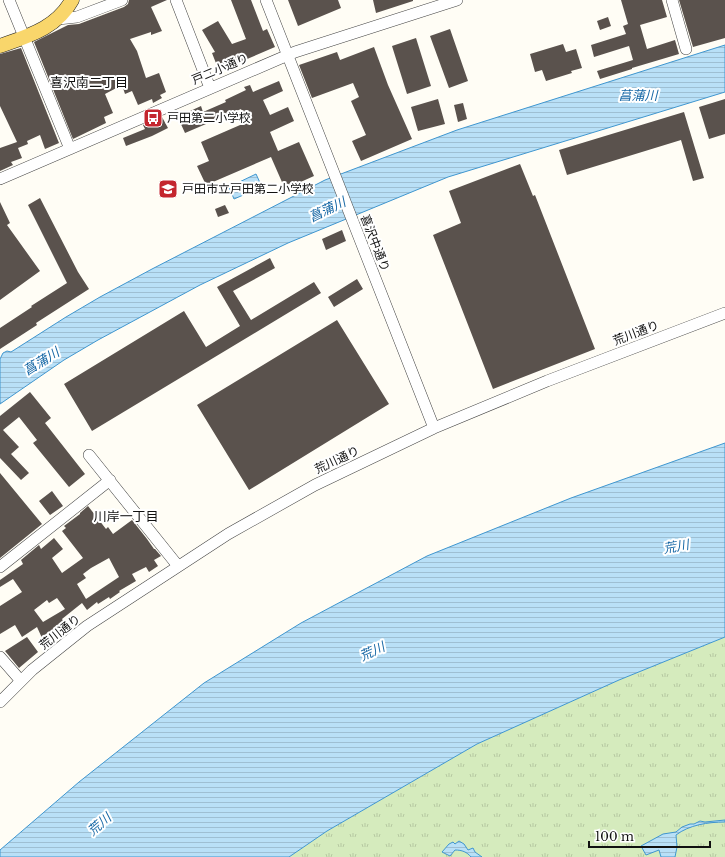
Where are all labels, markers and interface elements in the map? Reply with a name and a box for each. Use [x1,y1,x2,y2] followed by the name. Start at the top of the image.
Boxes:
[189,50,250,87] street label: 戸二小通り
[50,74,128,91] district label: 喜沢南二丁目
[618,87,659,104] water label: 菖蒲川
[142,107,164,129] bus stop icon: 戸田第二小学校
[167,110,251,125] place label: 戸田第二小学校
[157,178,179,200] school or university icon: 戸田市立戸田第二小学校
[182,181,314,196] place label: 戸田市立戸田第二小学校
[306,192,350,226] water label: 菖蒲川
[358,212,393,274] street label: 喜沢中通り
[611,317,661,348] street label: 荒川通り
[20,343,64,379] water label: 菖蒲川
[312,443,362,476] street label: 荒川通り
[93,508,159,525] district label: 川岸一丁目
[662,536,692,557] water label: 荒川
[36,611,83,652] street label: 荒川通り
[357,637,389,665] water label: 荒川
[84,808,116,839] water label: 荒川
[589,823,710,849] scale bar
[595,829,634,844] text: 100 m

